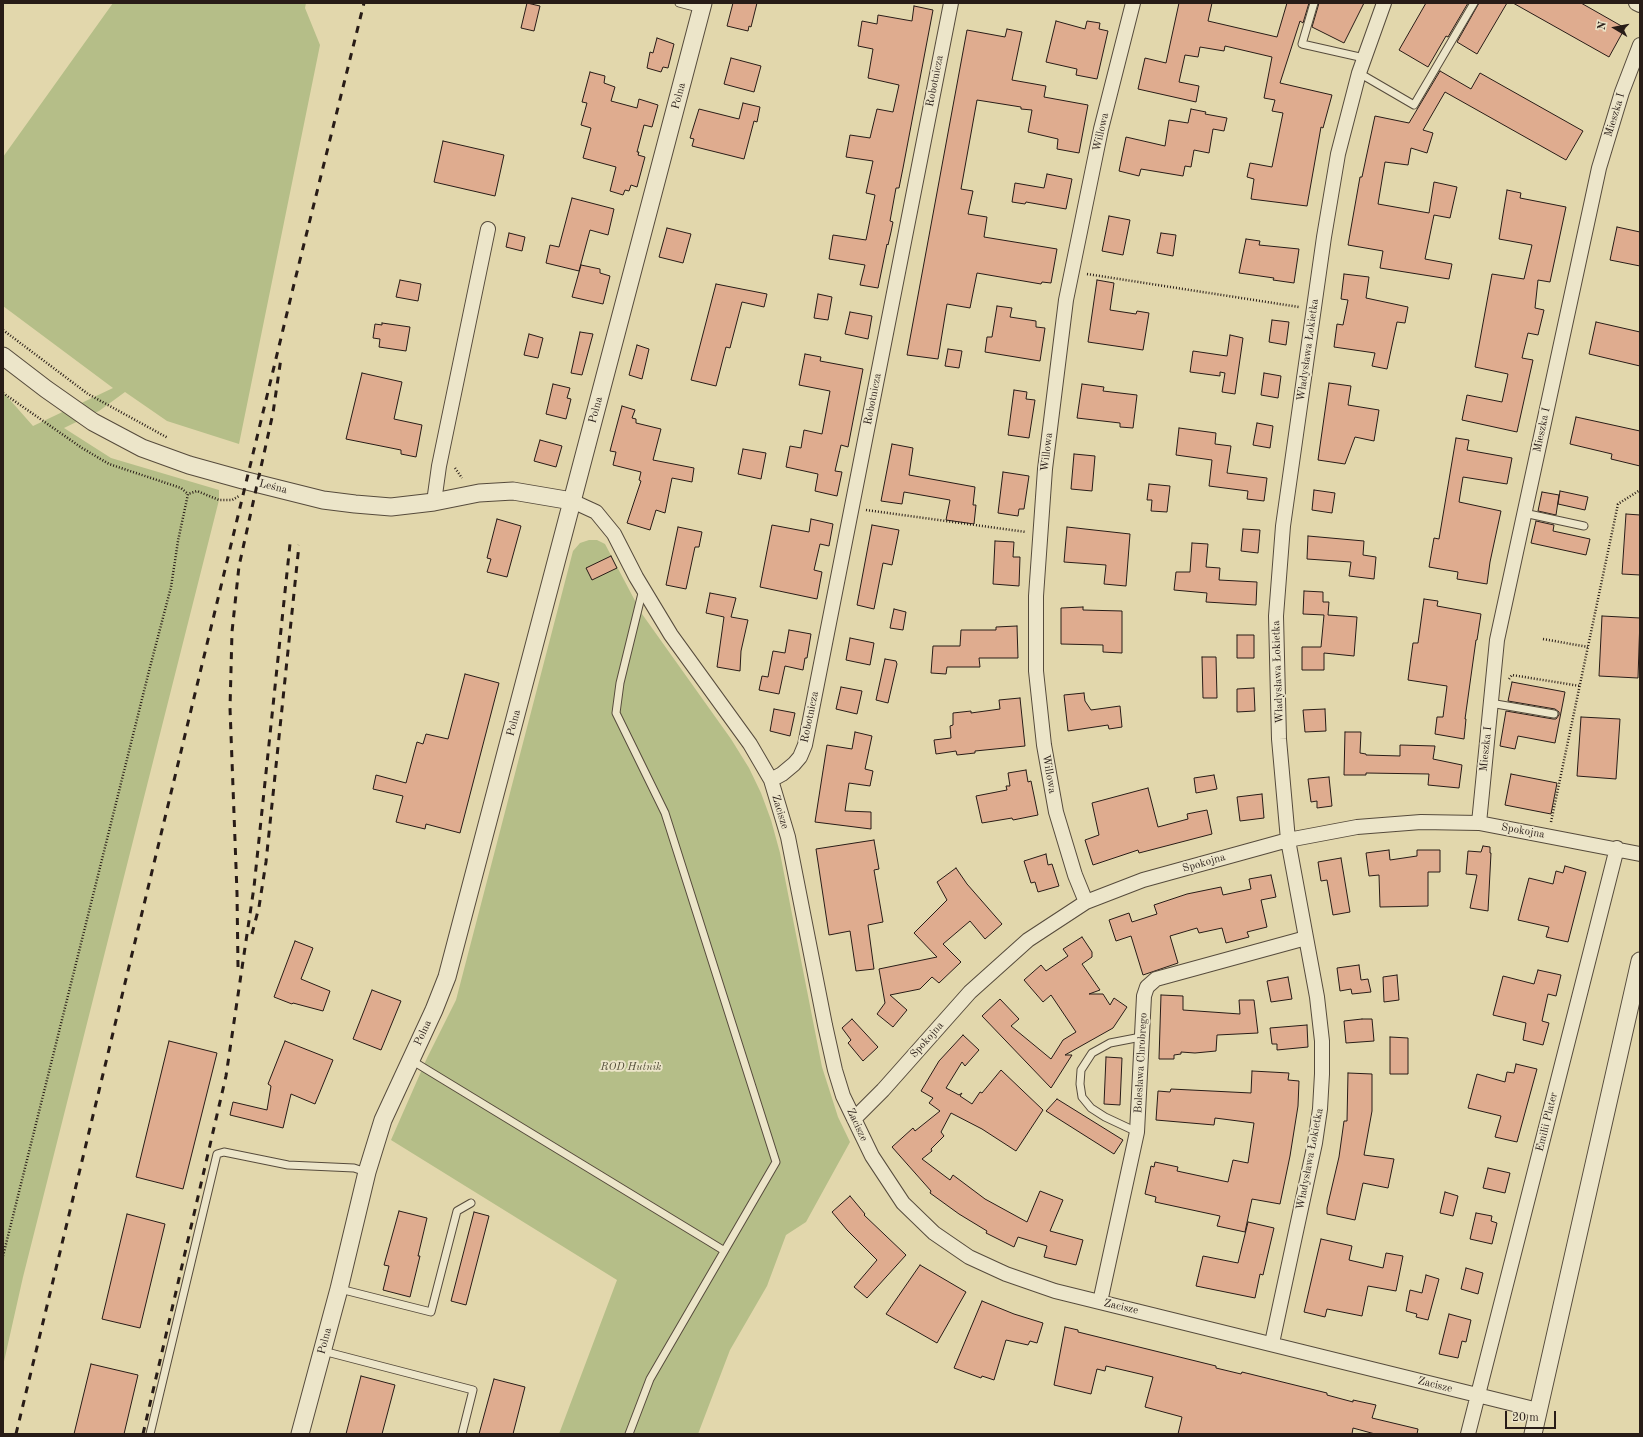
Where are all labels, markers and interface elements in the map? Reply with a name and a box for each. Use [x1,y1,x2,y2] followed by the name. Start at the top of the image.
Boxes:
[1595,8,1635,48] north arrow
[1597,21,1609,31] text: N
[924,54,946,108] street label: Robotnicza
[669,81,689,111] street label: Polna
[1602,91,1628,139] street label: Mieszka I
[1090,111,1112,153] street label: Willowa
[1294,298,1322,402] street label: Władysława Łokietka
[862,372,884,426] street label: Robotnicza
[586,395,606,425] street label: Polna
[1531,406,1553,454] street label: Mieszka I
[1038,432,1056,472] street label: Willowa
[258,477,288,497] street label: Leśna
[1270,620,1286,724] street label: Władysława Łokietka
[798,690,822,744] street label: Robotnicza
[504,708,524,738] street label: Polna
[1477,726,1495,772] street label: Mieszka I
[1039,754,1059,794] street label: Willowa
[769,793,791,831] street label: Zacisze
[1500,821,1546,841] street label: Spokojna
[1181,851,1227,875] street label: Spokojna
[1132,1012,1150,1114] street label: Bolesława Chrobrego
[411,1018,435,1048] street label: Polna
[907,1019,947,1061] street label: Spokojna
[600,1060,662,1074] park label: ROD Hutnik
[1533,1091,1561,1153] street label: Emilii Plater
[844,1106,870,1144] street label: Zacisze
[1294,1107,1326,1211] street label: Władysława Łokietka
[1102,1297,1140,1317] street label: Zacisze
[315,1326,335,1356] street label: Polna
[1416,1374,1454,1396] street label: Zacisze
[1507,1403,1558,1429] scale bar
[1512,1412,1539,1424] text: 20 m

